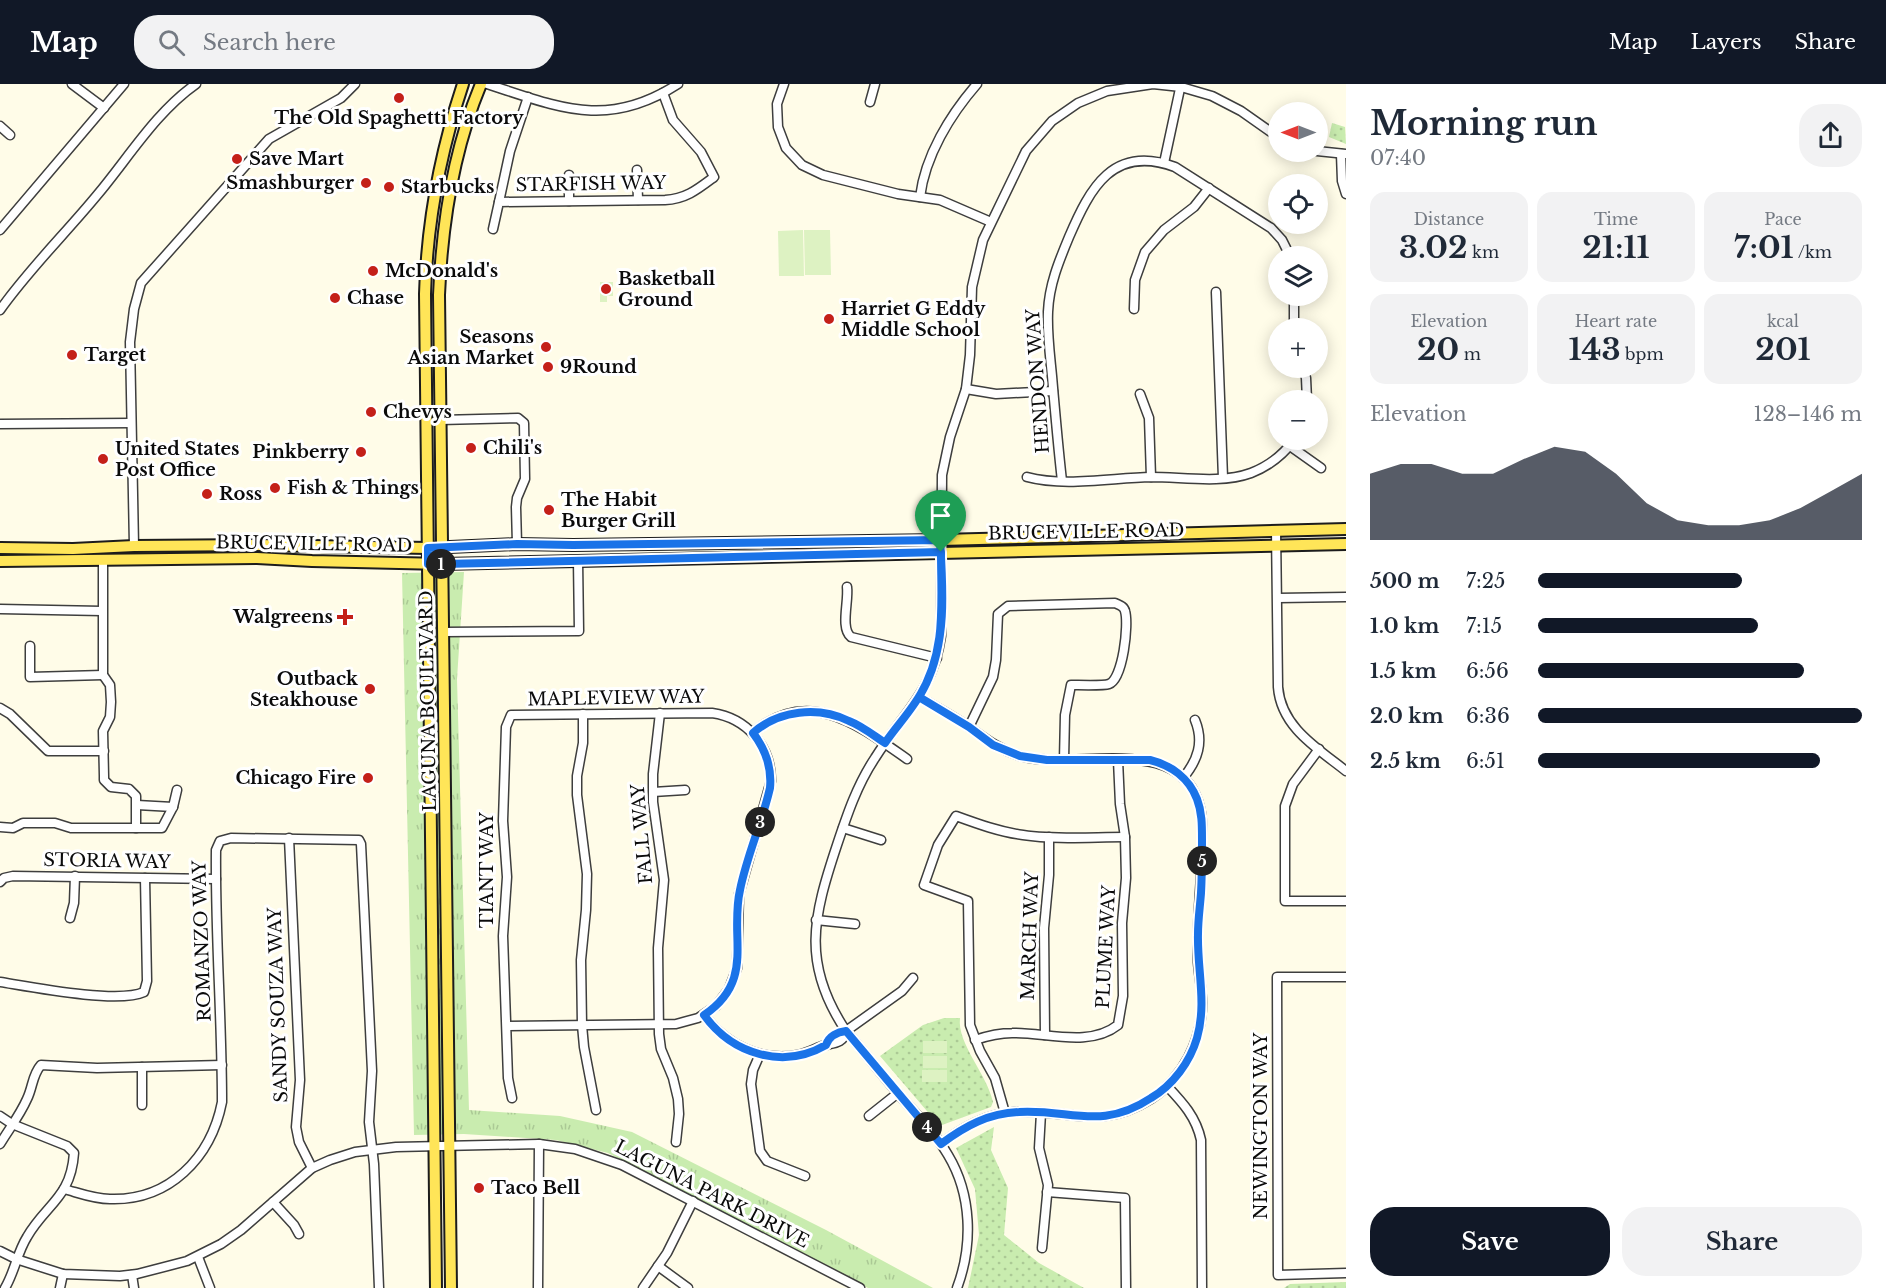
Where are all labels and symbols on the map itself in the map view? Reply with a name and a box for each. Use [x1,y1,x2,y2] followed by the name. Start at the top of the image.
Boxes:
[392,91,406,105] marker: The Old Spaghetti Factory
[1268,102,1328,162] north arrow
[274,107,524,129] place label: The Old Spaghetti Factory
[249,148,344,170] place label: Save Mart
[230,152,244,166] marker: Save Mart
[226,172,354,194] place label: Smashburger
[515,172,667,196] street label: STARFISH WAY
[359,176,373,190] marker: Smashburger
[401,176,494,198] place label: Starbucks
[382,180,396,194] marker: Starbucks
[385,260,498,282] place label: McDonald's
[366,264,380,278] marker: McDonald's
[618,268,716,311] place label: Basketball Ground
[599,282,613,296] marker: Basketball Ground
[347,287,404,309] place label: Chase
[328,291,342,305] marker: Chase
[841,298,986,341] place label: Harriet G Eddy Middle School
[1022,307,1054,454] street label: HENDON WAY
[822,312,836,326] marker: Harriet G Eddy Middle School
[407,326,534,369] place label: Seasons Asian Market
[539,340,553,354] marker: Seasons Asian Market
[84,344,146,366] place label: Target
[65,348,79,362] marker: Target
[560,356,637,378] place label: 9Round
[541,360,555,374] marker: 9Round
[383,401,452,423] place label: Chevys
[364,405,378,419] marker: Chevys
[483,437,542,459] place label: Chili's
[115,438,239,481] place label: United States Post Office
[252,441,349,463] place label: Pinkberry
[464,441,478,455] marker: Chili's
[354,445,368,459] marker: Pinkberry
[96,452,110,466] marker: United States Post Office
[287,477,419,499] place label: Fish & Things
[268,481,282,495] marker: Fish & Things
[219,483,262,505] place label: Ross
[200,487,214,501] marker: Ross
[561,489,676,532] place label: The Habit Burger Grill
[915,490,966,552] pin
[542,503,556,517] marker: The Habit Burger Grill
[988,519,1184,545] street label: BRUCEVILLE ROAD
[216,531,412,557] street label: BRUCEVILLE ROAD
[426,549,456,579] pin: 1
[415,590,441,812] street label: LAGUNA BOULEVARD
[232,606,333,628] place label: Walgreens
[338,610,352,624] marker: Walgreens
[250,668,359,711] place label: Outback Steakhouse
[363,682,377,696] marker: Outback Steakhouse
[527,685,706,711] street label: MAPLEVIEW WAY
[236,767,356,789] place label: Chicago Fire
[361,771,375,785] marker: Chicago Fire
[627,782,657,885] street label: FALL WAY
[745,807,775,837] pin: 3
[476,811,498,928] street label: TIANT WAY
[1187,846,1217,876] pin: 5
[43,849,172,873] street label: STORIA WAY
[188,859,216,1022] street label: ROMANZO WAY
[1017,871,1043,1001] street label: MARCH WAY
[1092,884,1120,1009] street label: PLUME WAY
[264,906,292,1103] street label: SANDY SOUZA WAY
[1250,1032,1272,1219] street label: NEWINGTON WAY
[912,1112,942,1142] pin: 4
[611,1135,813,1253] street label: LAGUNA PARK DRIVE
[491,1177,581,1199] place label: Taco Bell
[472,1181,486,1195] marker: Taco Bell

